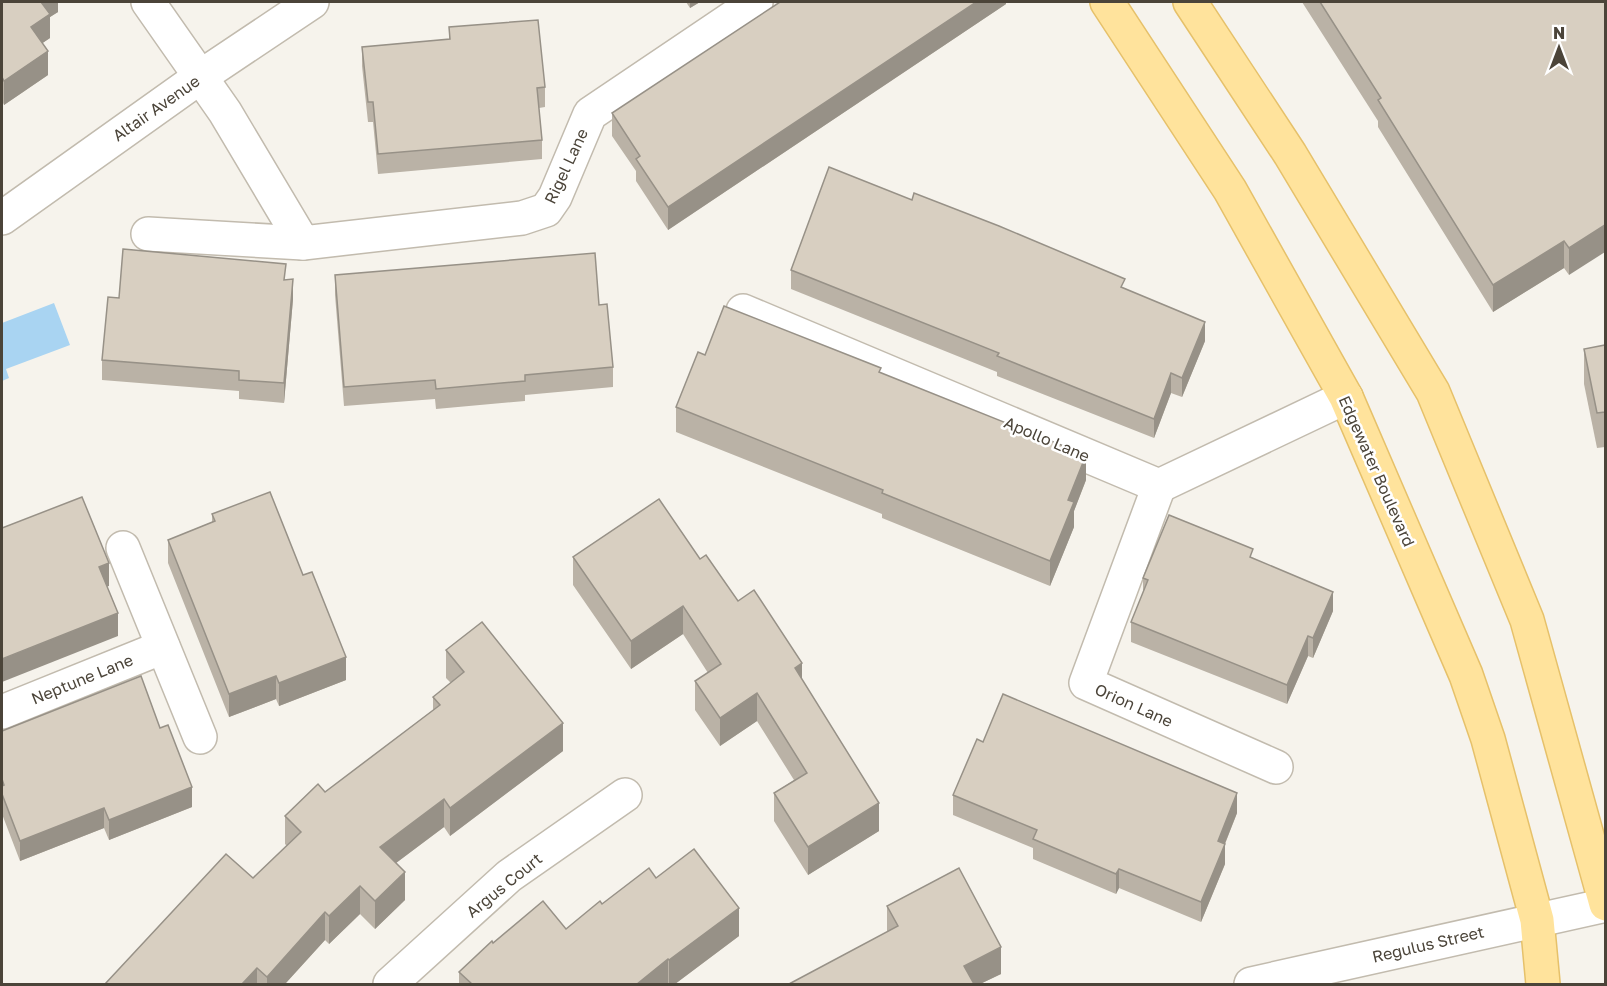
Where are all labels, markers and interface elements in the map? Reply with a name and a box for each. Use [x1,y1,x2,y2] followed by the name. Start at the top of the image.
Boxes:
[1529,18,1589,78] north arrow
[1553,23,1565,43] text: N
[109,71,203,145] street label: Altair Avenue
[540,125,592,207] street label: Rigel Lane
[1335,392,1419,550] street label: Edgewater Boulevard
[1001,412,1093,466] street label: Apollo Lane
[28,650,136,708] street label: Neptune Lane
[1092,679,1176,731] street label: Orion Lane
[462,848,546,922] street label: Argus Court
[1370,921,1486,967] street label: Regulus Street

